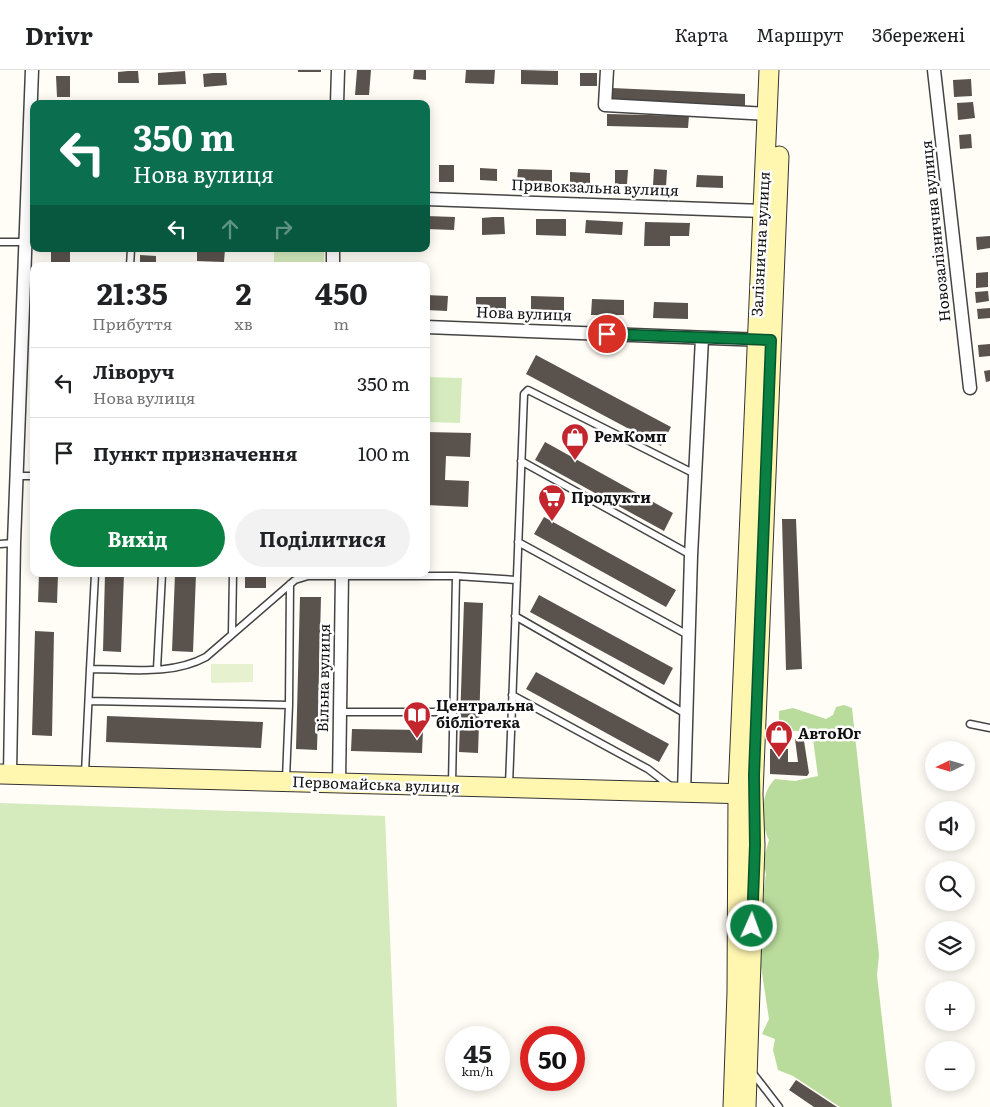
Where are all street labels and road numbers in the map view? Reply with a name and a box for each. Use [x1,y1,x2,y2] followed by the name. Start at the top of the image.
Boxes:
[914,139,955,323] street label: Новозалізнична вулиця
[744,171,775,317] street label: Залізнична вулиця
[511,172,679,201] street label: Привокзальна вулиця
[476,299,572,326] street label: Нова вулиця
[310,623,335,733] street label: Вільна вулиця
[292,769,460,798] street label: Первомайська вулиця

